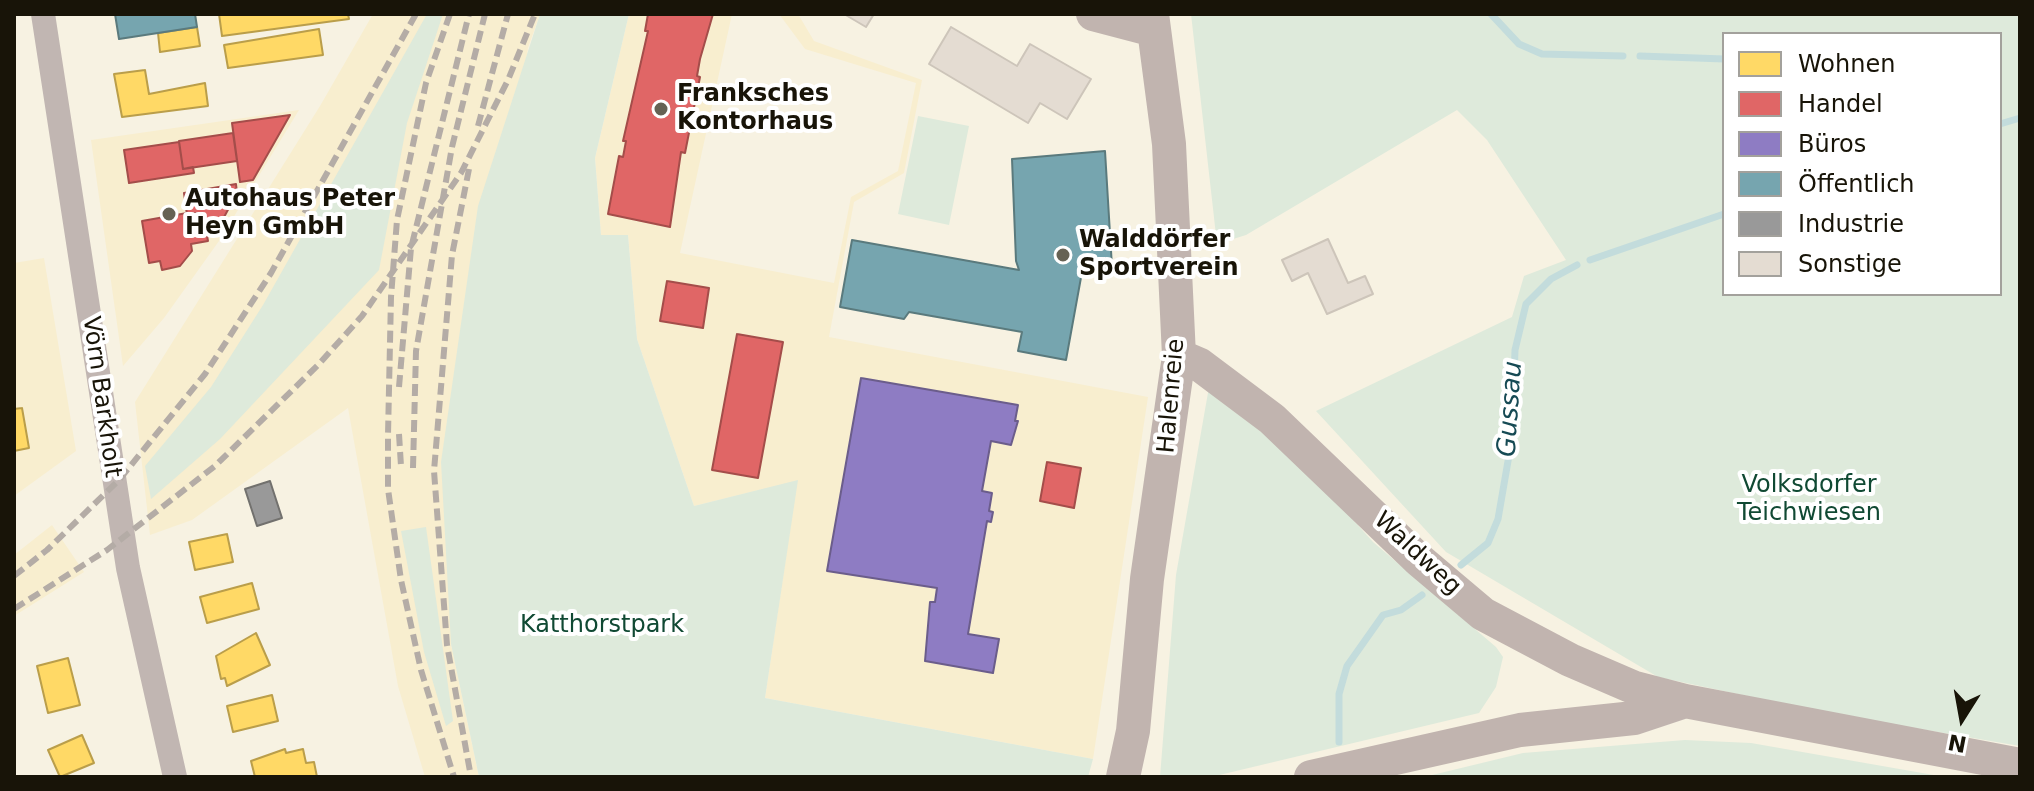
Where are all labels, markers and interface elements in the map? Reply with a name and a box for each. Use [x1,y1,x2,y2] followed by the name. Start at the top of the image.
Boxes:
[1722,32,2002,296] legend
[1798,50,1895,78] text: Wohnen
[677,81,833,137] place label: Franksches Kontorhaus
[1798,90,1883,118] text: Handel
[652,100,670,118] marker: Franksches Kontorhaus
[1798,130,1866,158] text: Büros
[1798,170,1915,198] text: Öffentlich
[185,186,395,242] place label: Autohaus Peter Heyn GmbH
[160,205,178,223] marker: Autohaus Peter Heyn GmbH
[1798,210,1904,238] text: Industrie
[1079,227,1239,283] place label: Walddörfer Sportverein
[1054,246,1072,264] marker: Walddörfer Sportverein
[1798,250,1902,278] text: Sonstige
[75,315,127,479] street label: Vörn Barkholt
[1153,337,1191,455] street label: Halenreie
[1492,360,1530,458] water label: Gussau
[1737,472,1881,528] park label: Volksdorfer Teichwiesen
[1368,506,1466,602] street label: Waldweg
[520,612,684,640] park label: Katthorstpark
[1922,679,2002,759] north arrow
[1946,729,1969,757] text: N

